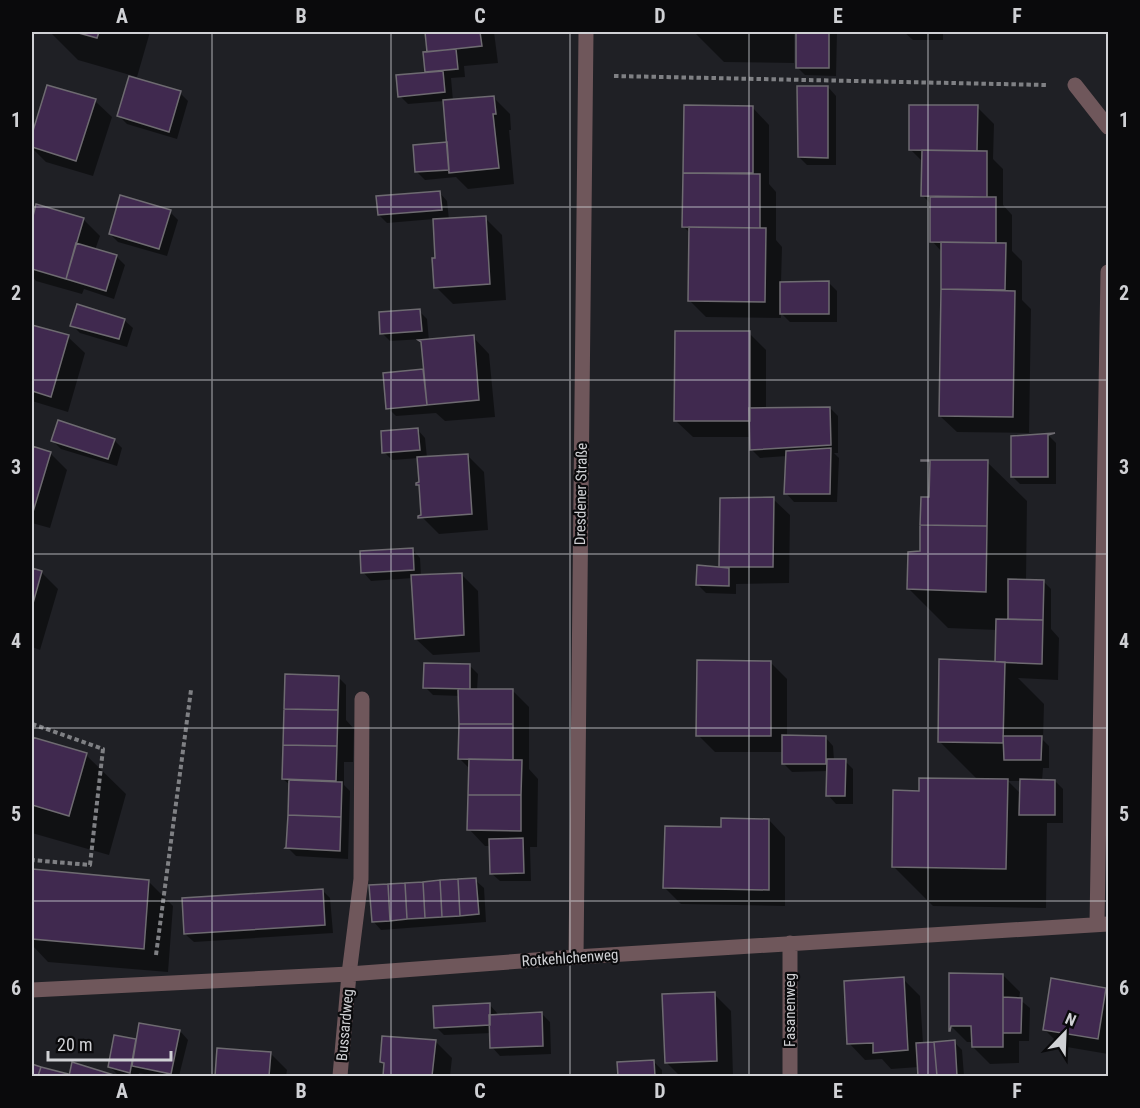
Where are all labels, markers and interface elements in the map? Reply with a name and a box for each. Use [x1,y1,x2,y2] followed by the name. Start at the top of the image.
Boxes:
[116,4,128,28] text: A
[295,4,307,28] text: B
[474,4,486,28] text: C
[654,4,666,28] text: D
[833,4,843,28] text: E
[1012,4,1022,28] text: F
[11,108,21,132] text: 1
[1119,108,1129,132] text: 1
[11,281,21,305] text: 2
[1119,281,1129,305] text: 2
[571,443,591,545] street label: Dresdener Straße
[11,455,21,479] text: 3
[1119,455,1129,479] text: 3
[11,629,21,653] text: 4
[1119,629,1129,653] text: 4
[11,802,21,826] text: 5
[1119,802,1129,826] text: 5
[521,946,619,970] street label: Rotkehlchenweg
[781,973,799,1047] street label: Fasanenweg
[11,976,21,1000] text: 6
[1119,976,1129,1000] text: 6
[333,988,357,1062] street label: Bussardweg
[1035,1003,1095,1063] north arrow
[1062,1009,1079,1030] text: N
[48,1024,171,1062] scale bar
[57,1034,92,1055] text: 20 m
[116,1079,128,1103] text: A
[295,1079,307,1103] text: B
[474,1079,486,1103] text: C
[654,1079,666,1103] text: D
[833,1079,843,1103] text: E
[1012,1079,1022,1103] text: F

